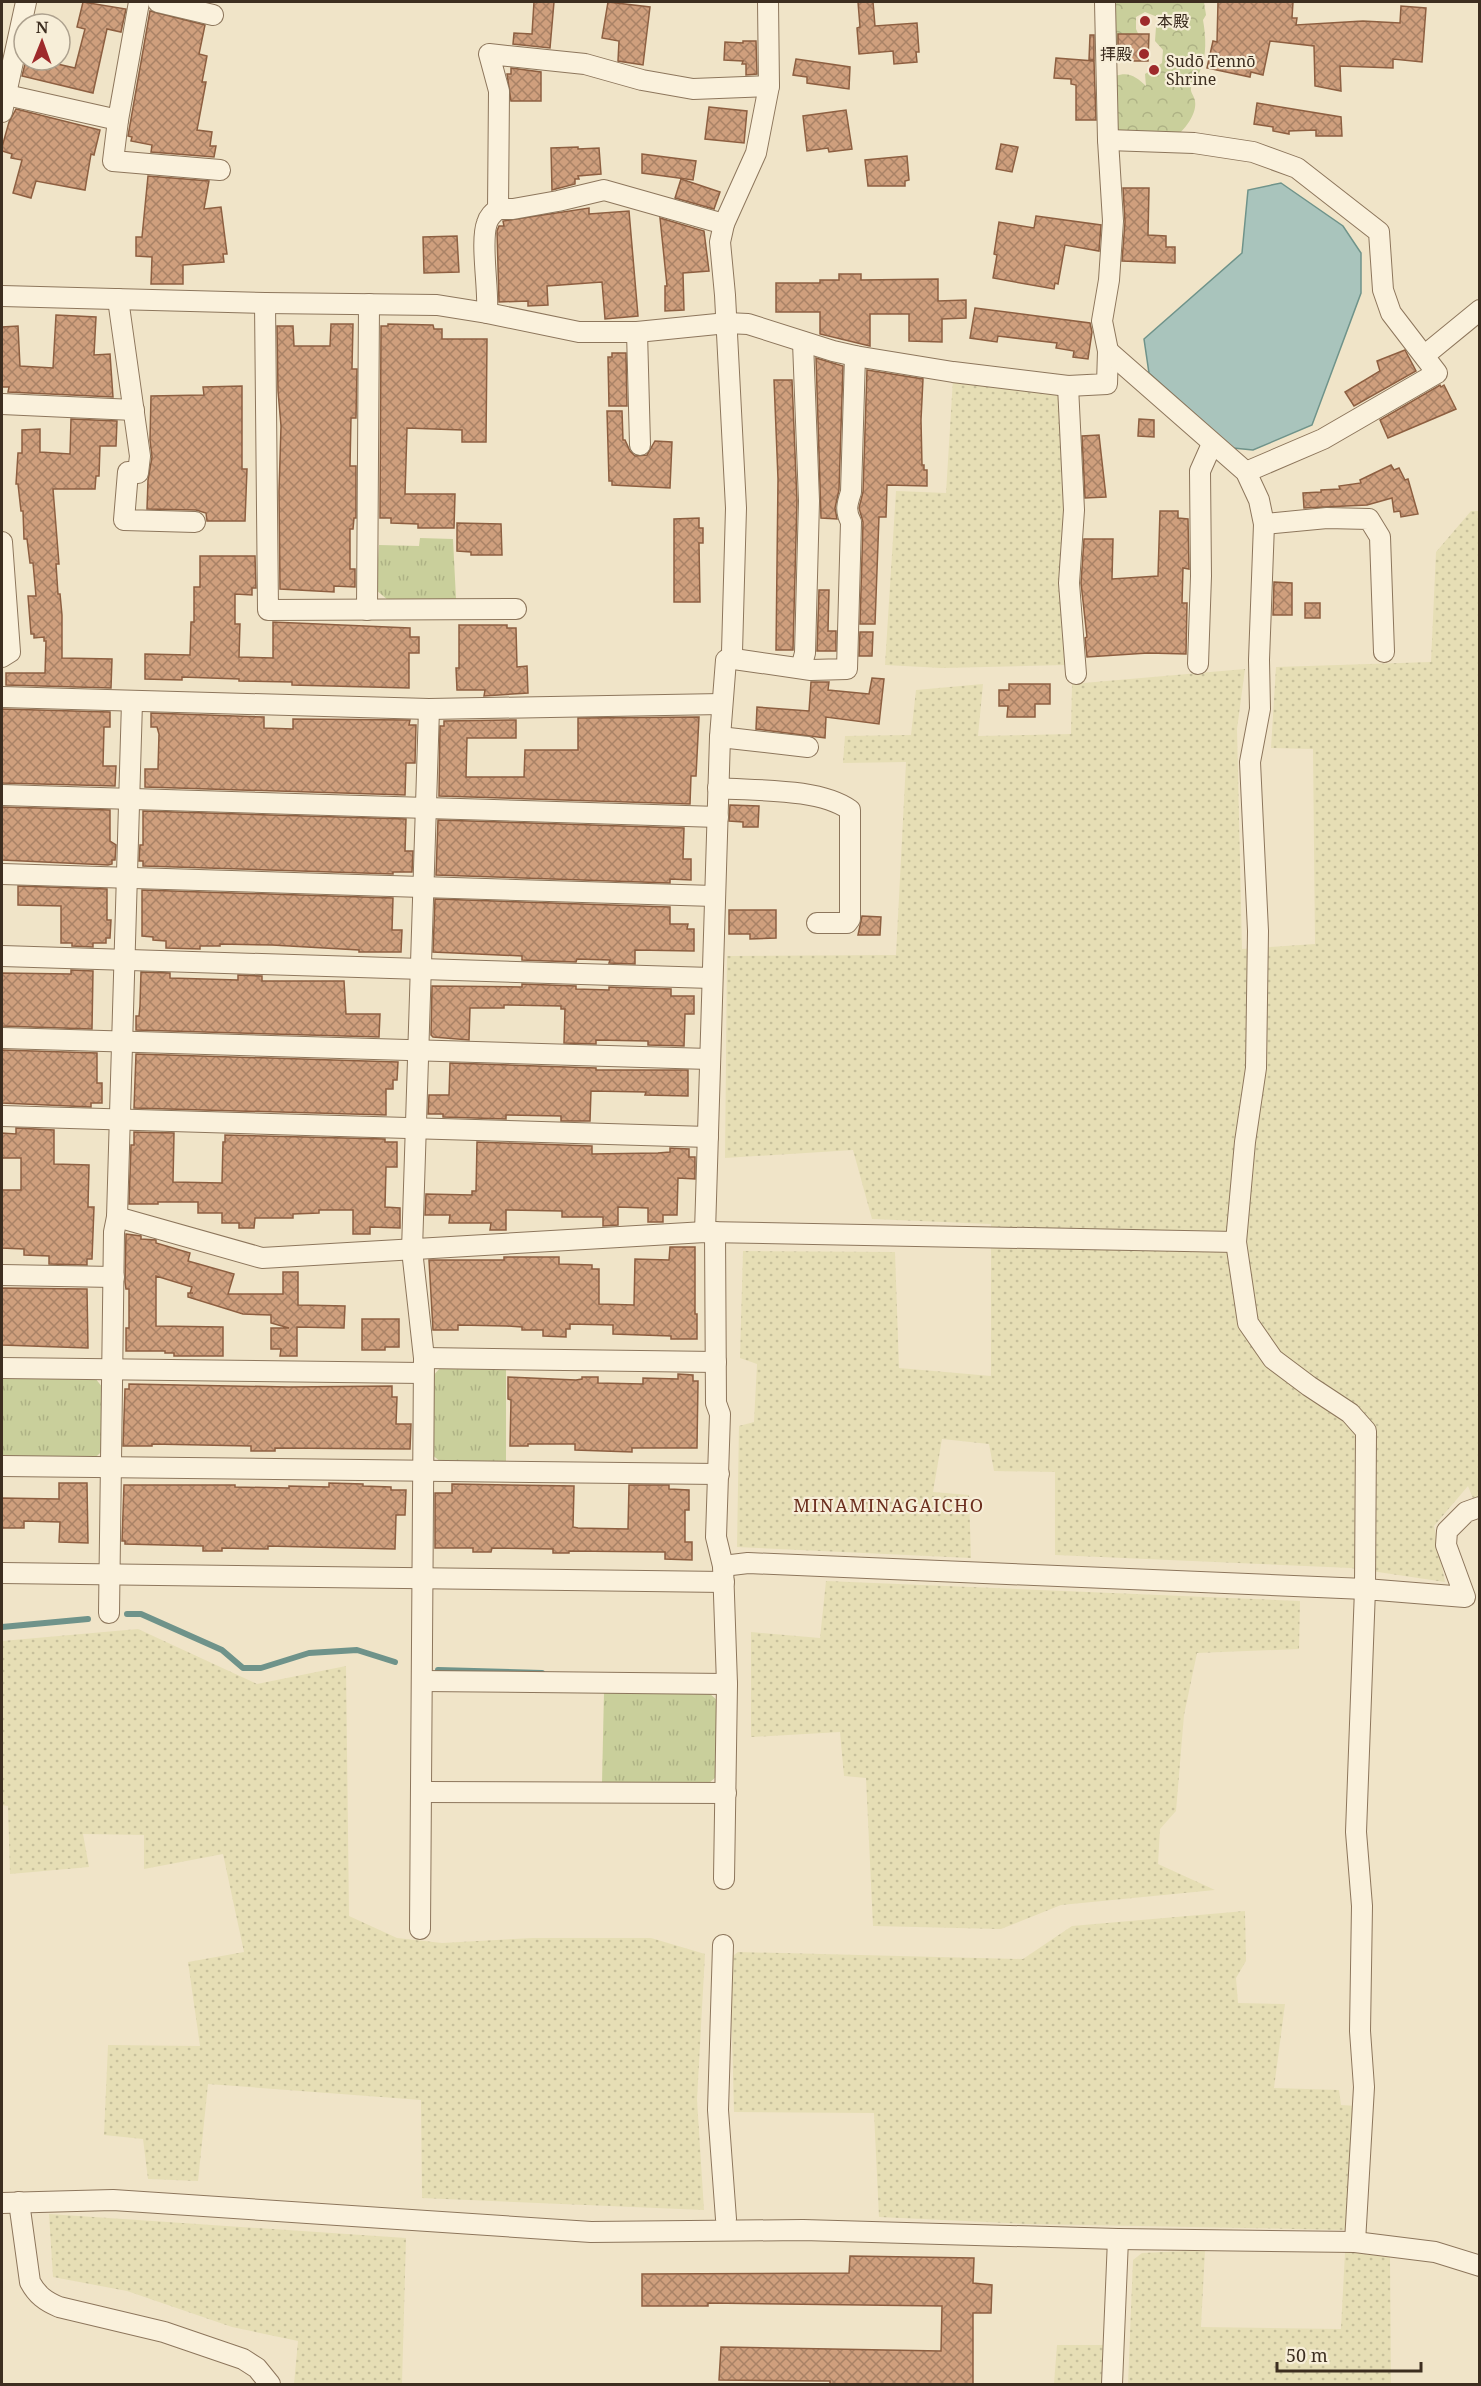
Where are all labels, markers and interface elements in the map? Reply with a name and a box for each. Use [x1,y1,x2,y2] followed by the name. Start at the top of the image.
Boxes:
[1157,10,1189,32] place label: 本殿
[12,12,72,72] north arrow
[1138,14,1152,28] marker: 本殿
[36,16,49,38] text: N
[1100,43,1132,65] place label: 拝殿
[1137,47,1151,61] marker: 拝殿
[1166,50,1256,90] place label: Sudō Tennō Shrine
[1147,63,1161,77] marker: Sudō Tennō Shrine
[793,1493,985,1517] district label: MINAMINAGAICHO
[1277,2335,1421,2373] scale bar
[1286,2343,1328,2367] text: 50 m

